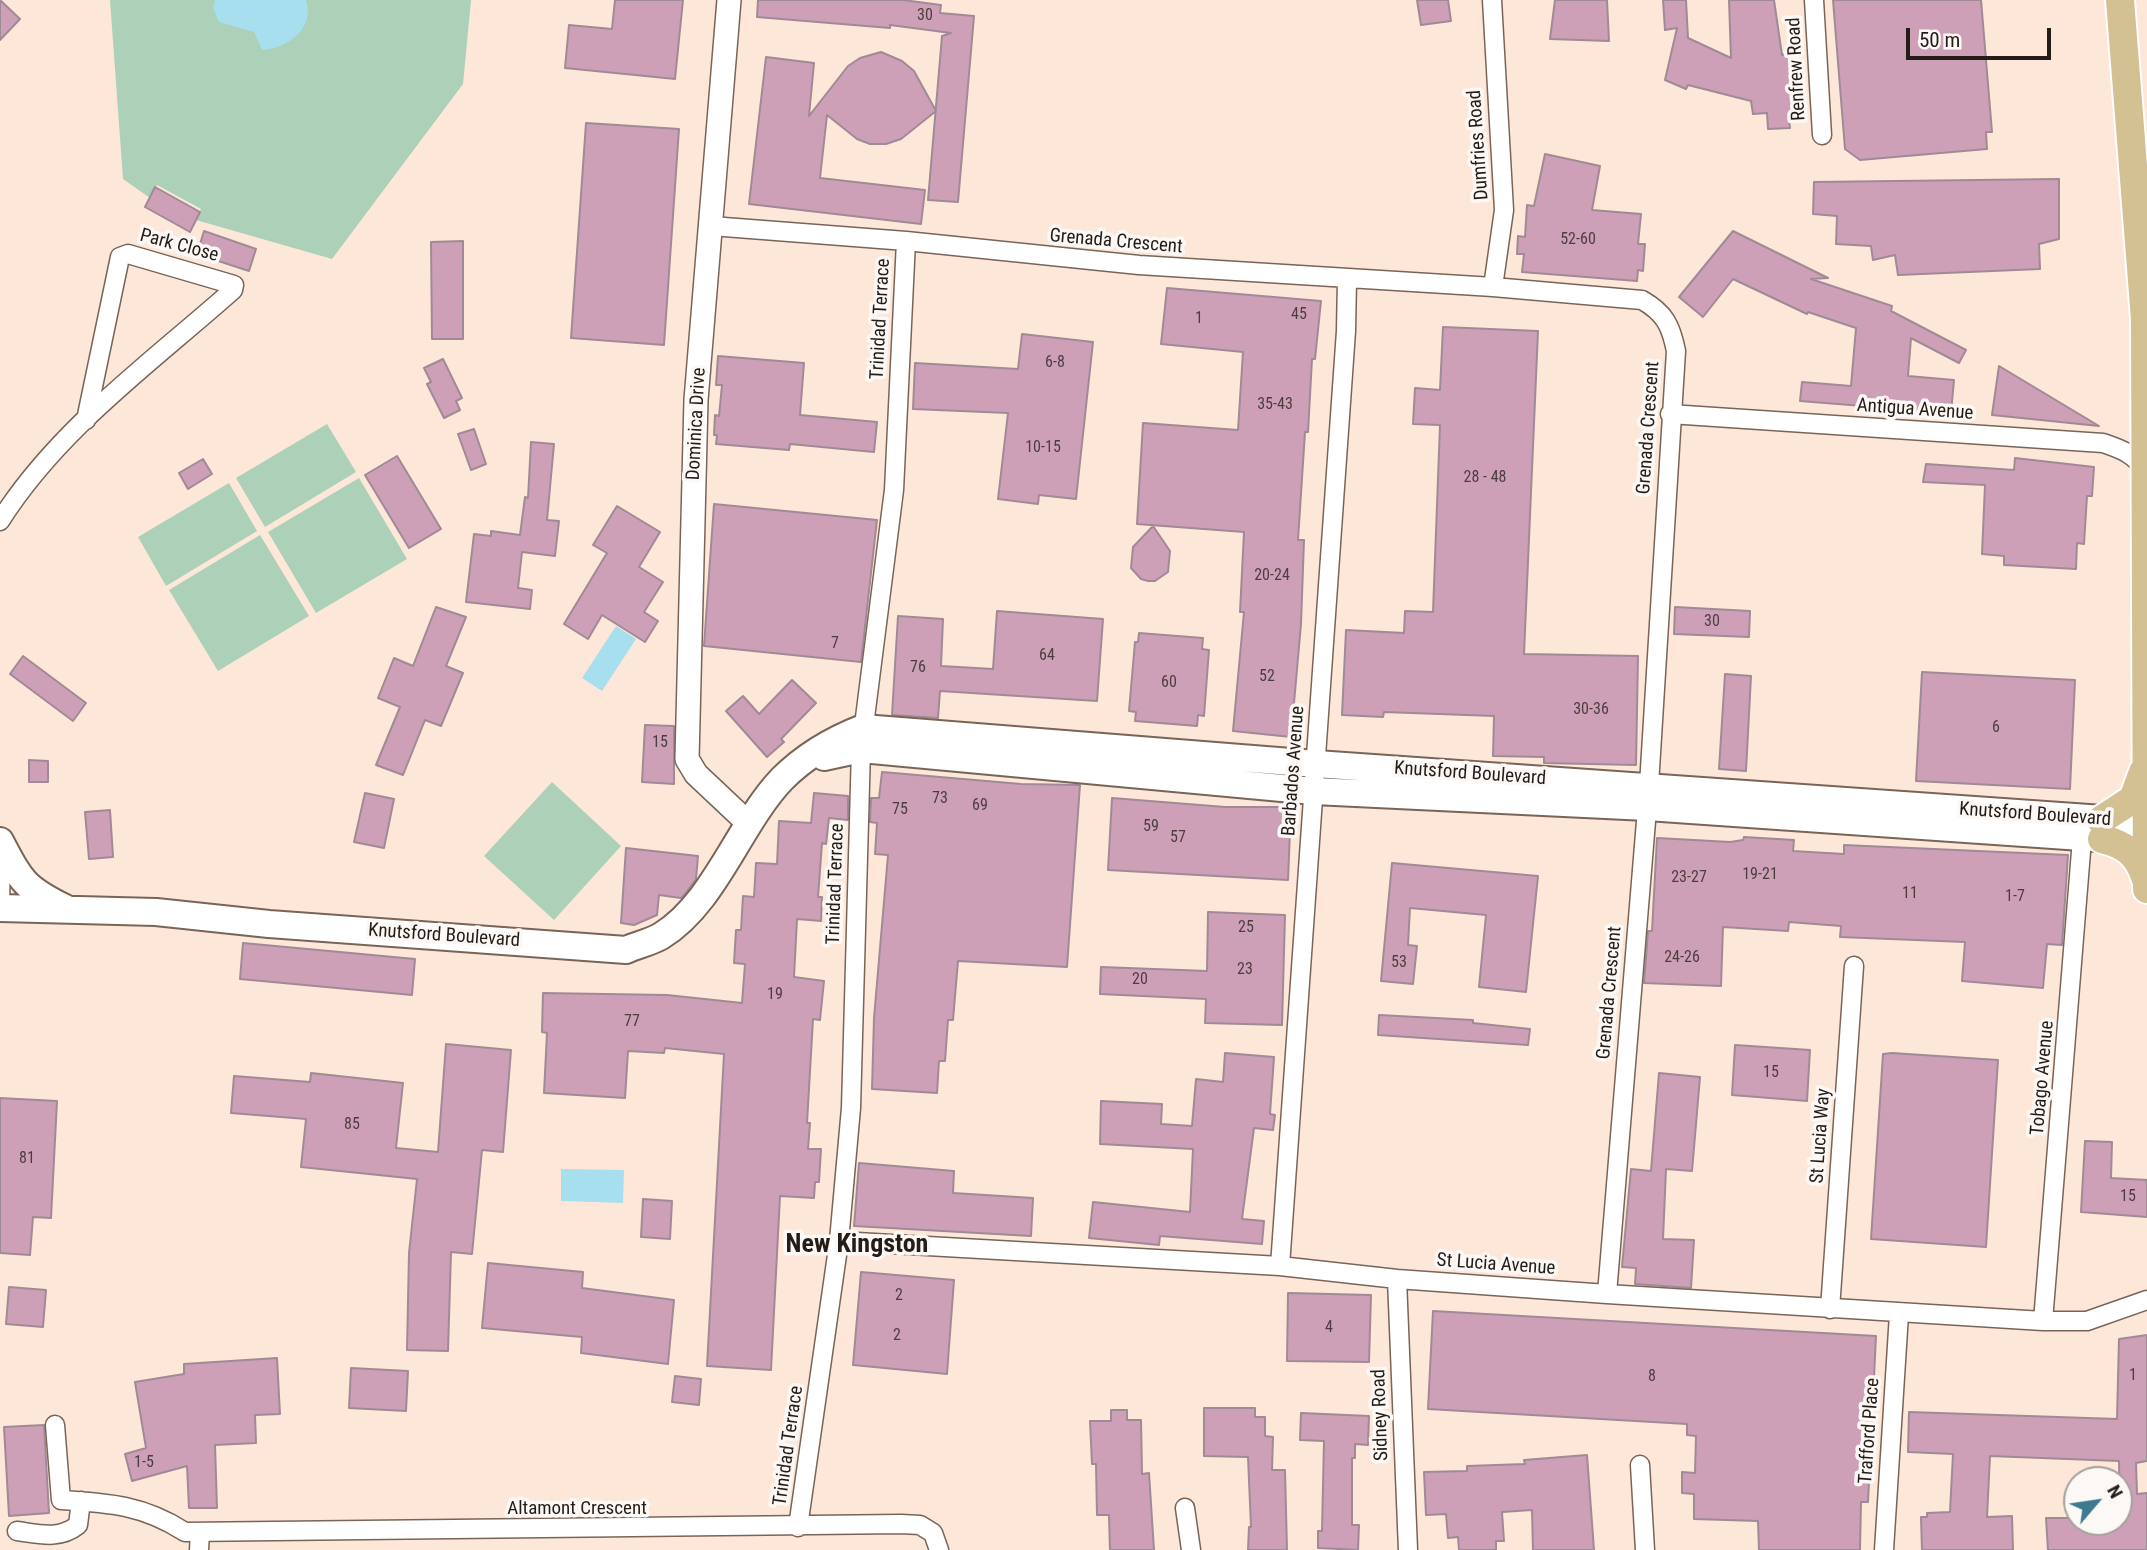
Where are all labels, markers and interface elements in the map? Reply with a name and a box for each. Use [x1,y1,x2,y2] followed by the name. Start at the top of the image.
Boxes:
[917,6,933,26] house number: 30
[1909,14,2054,58] scale bar
[1783,17,1811,121] street label: Renfrew Road
[1919,28,1960,52] text: 50 m
[1464,89,1494,201] street label: Dumfries Road
[137,225,221,267] street label: Park Close
[1049,225,1183,259] street label: Grenada Crescent
[1560,230,1596,250] house number: 52-60
[866,258,896,380] street label: Trinidad Terrace
[1291,305,1307,325] house number: 45
[1195,309,1203,329] house number: 1
[1045,353,1065,373] house number: 6-8
[1633,361,1665,495] street label: Grenada Crescent
[683,367,711,481] street label: Dominica Drive
[1257,395,1293,415] house number: 35-43
[1856,395,1974,425] street label: Antigua Avenue
[1025,438,1061,458] house number: 10-15
[1464,468,1506,488] house number: 28 - 48
[1254,566,1290,586] house number: 20-24
[1704,612,1720,632] house number: 30
[831,634,839,654] house number: 7
[1039,646,1055,666] house number: 64
[910,658,926,678] house number: 76
[1259,667,1275,687] house number: 52
[1161,673,1177,693] house number: 60
[1573,700,1609,720] house number: 30-36
[1278,705,1310,837] street label: Barbados Avenue
[1992,718,2000,738] house number: 6
[652,733,668,753] house number: 15
[1393,757,1547,791] street label: Knutsford Boulevard
[932,789,948,809] house number: 73
[972,796,988,816] house number: 69
[1958,798,2112,832] street label: Knutsford Boulevard
[892,800,908,820] house number: 75
[1143,817,1159,837] house number: 59
[822,823,850,945] street label: Trinidad Terrace
[1170,828,1186,848] house number: 57
[1742,865,1778,885] house number: 19-21
[1671,868,1707,888] house number: 23-27
[1902,884,1918,904] house number: 11
[2005,887,2025,907] house number: 1-7
[1238,918,1254,938] house number: 25
[367,919,521,953] street label: Knutsford Boulevard
[1593,926,1627,1060] street label: Grenada Crescent
[1664,948,1700,968] house number: 24-26
[1391,953,1407,973] house number: 53
[1237,960,1253,980] house number: 23
[1132,970,1148,990] house number: 20
[767,985,783,1005] house number: 19
[624,1012,640,1032] house number: 77
[2027,1020,2059,1136] street label: Tobago Avenue
[1763,1063,1779,1083] house number: 15
[1806,1088,1836,1184] street label: St Lucia Way
[344,1115,360,1135] house number: 85
[19,1149,35,1169] house number: 81
[2120,1187,2136,1207] house number: 15
[786,1229,928,1261] district label: New Kingston
[1436,1249,1556,1281] street label: St Lucia Avenue
[895,1286,903,1306] house number: 2
[1325,1318,1333,1338] house number: 4
[893,1326,901,1346] house number: 2
[2129,1366,2137,1386] house number: 1
[1648,1367,1656,1387] house number: 8
[1368,1369,1394,1461] street label: Sidney Road
[1855,1377,1885,1485] street label: Trafford Place
[769,1384,809,1508] street label: Trinidad Terrace
[134,1453,154,1473] house number: 1-5
[2063,1466,2133,1536] north arrow
[2102,1481,2128,1502] text: N
[507,1498,647,1520] street label: Altamont Crescent

